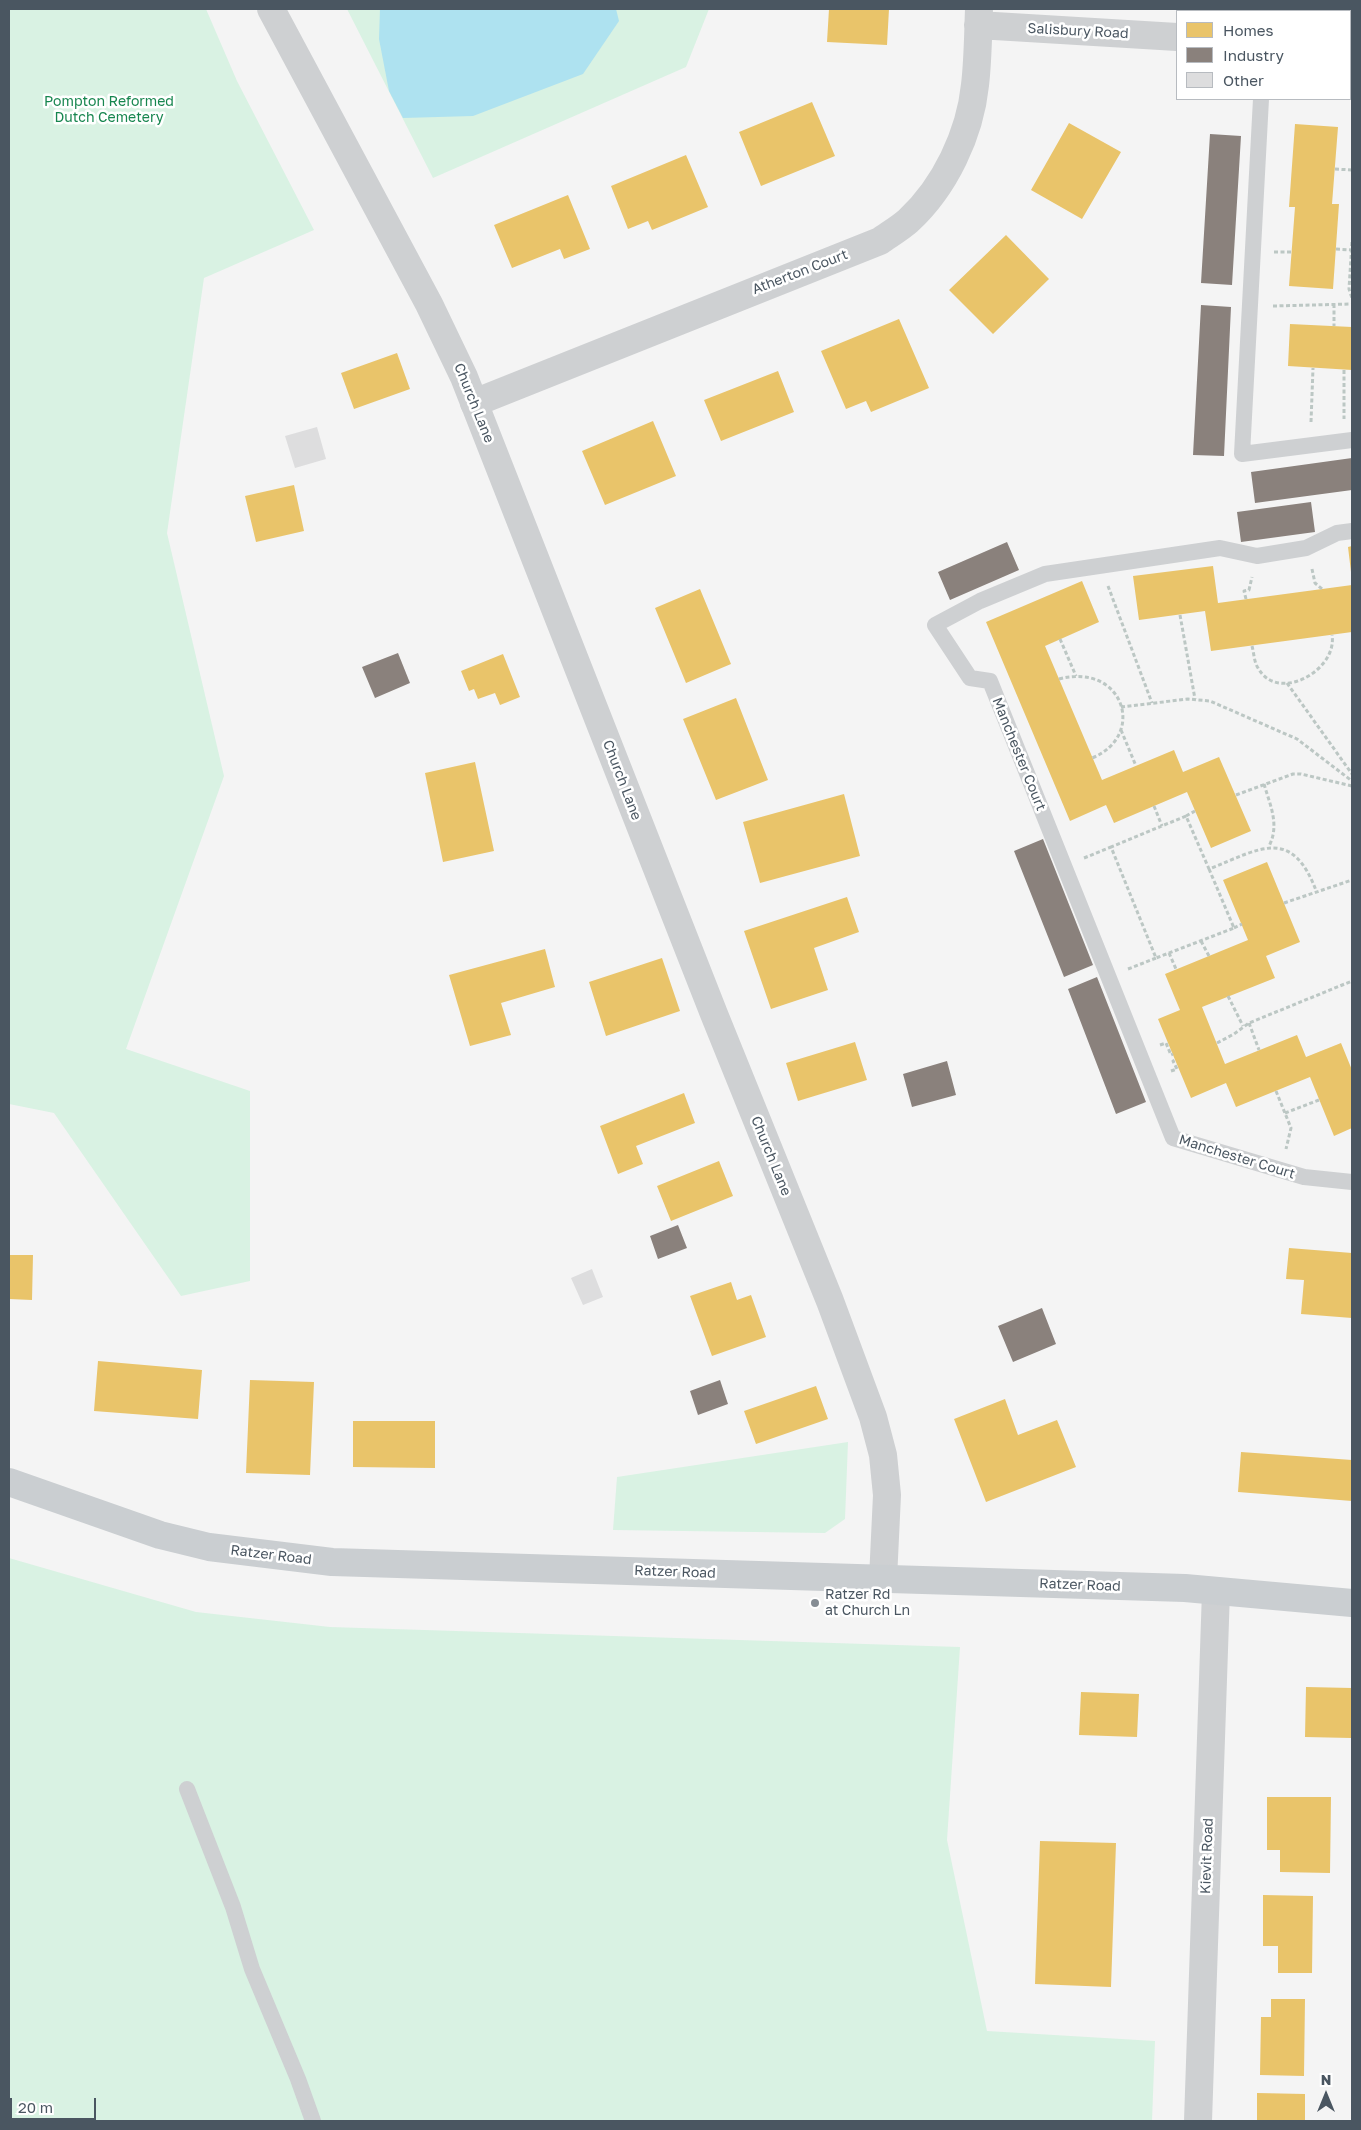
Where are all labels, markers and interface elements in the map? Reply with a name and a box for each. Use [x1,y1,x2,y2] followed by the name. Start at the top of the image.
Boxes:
[1176,10,1351,100] legend
[1027,20,1129,42] street label: Salisbury Road
[1223,21,1273,39] text: Homes
[1223,46,1284,64] text: Industry
[1223,71,1264,89] text: Other
[44,94,174,126] park label: Pompton Reformed Dutch Cemetery
[750,246,850,298] street label: Atherton Court
[450,361,498,445] street label: Church Lane
[989,695,1049,813] street label: Manchester Court
[599,738,645,822] street label: Church Lane
[747,1114,795,1198] street label: Church Lane
[1177,1131,1297,1183] street label: Manchester Court
[230,1542,312,1568] street label: Ratzer Road
[634,1562,716,1582] street label: Ratzer Road
[1039,1575,1121,1595] street label: Ratzer Road
[825,1587,910,1620] place label: Ratzer Rd at Church Ln
[809,1597,821,1609] marker: Ratzer Rd at Church Ln
[1197,1818,1217,1894] street label: Kievit Road
[1301,2070,1351,2120] north arrow
[1321,2071,1331,2088] text: N
[12,2088,99,2120] scale bar
[18,2098,53,2116] text: 20 m

